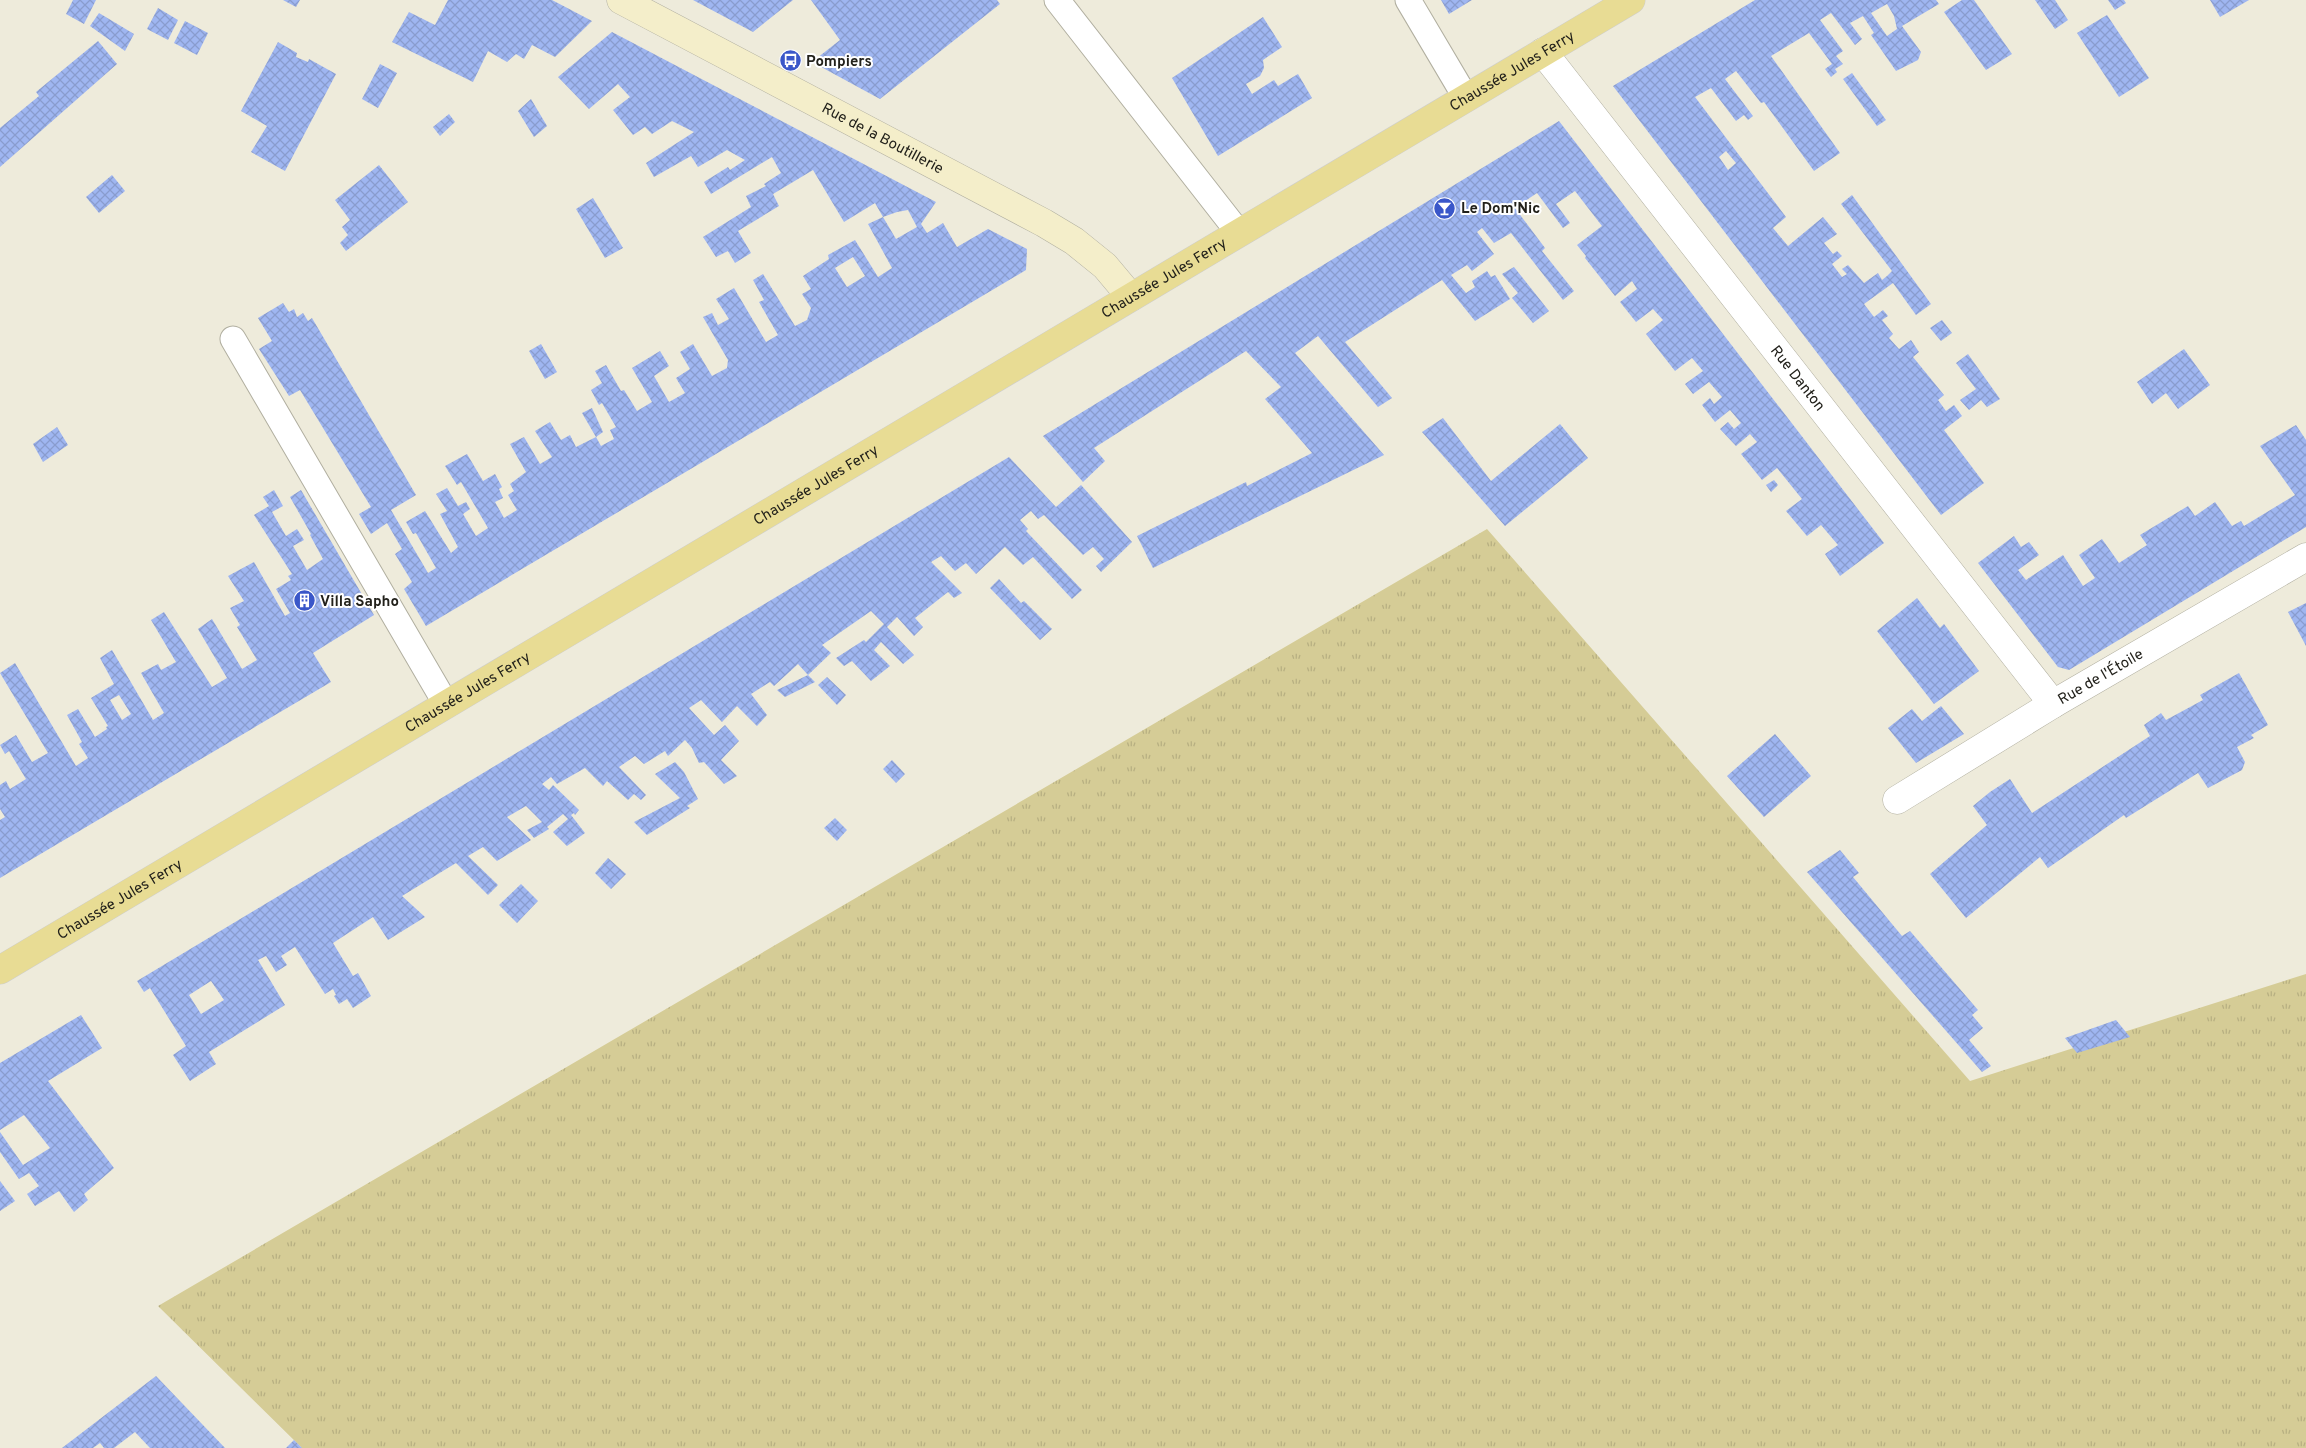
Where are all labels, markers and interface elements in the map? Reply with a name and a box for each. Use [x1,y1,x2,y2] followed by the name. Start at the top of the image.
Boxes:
[1447,28,1579,117] street label: Chaussée Jules Ferry
[778,49,802,73] bus stop icon: Pompiers
[806,53,872,72] place label: Pompiers
[818,100,946,179] street label: Rue de la Boutillerie
[1433,196,1457,220] bar icon: Le Dom'Nic
[1461,200,1540,219] place label: Le Dom'Nic
[1098,235,1231,324] street label: Chaussée Jules Ferry
[1765,342,1828,416] street label: Rue Danton
[750,442,883,531] street label: Chaussée Jules Ferry
[292,589,316,613] building icon: Villa Sapho
[320,593,399,612] place label: Villa Sapho
[2055,646,2147,710] street label: Rue de l'Étoile
[402,649,534,738] street label: Chaussée Jules Ferry
[54,856,186,945] street label: Chaussée Jules Ferry

